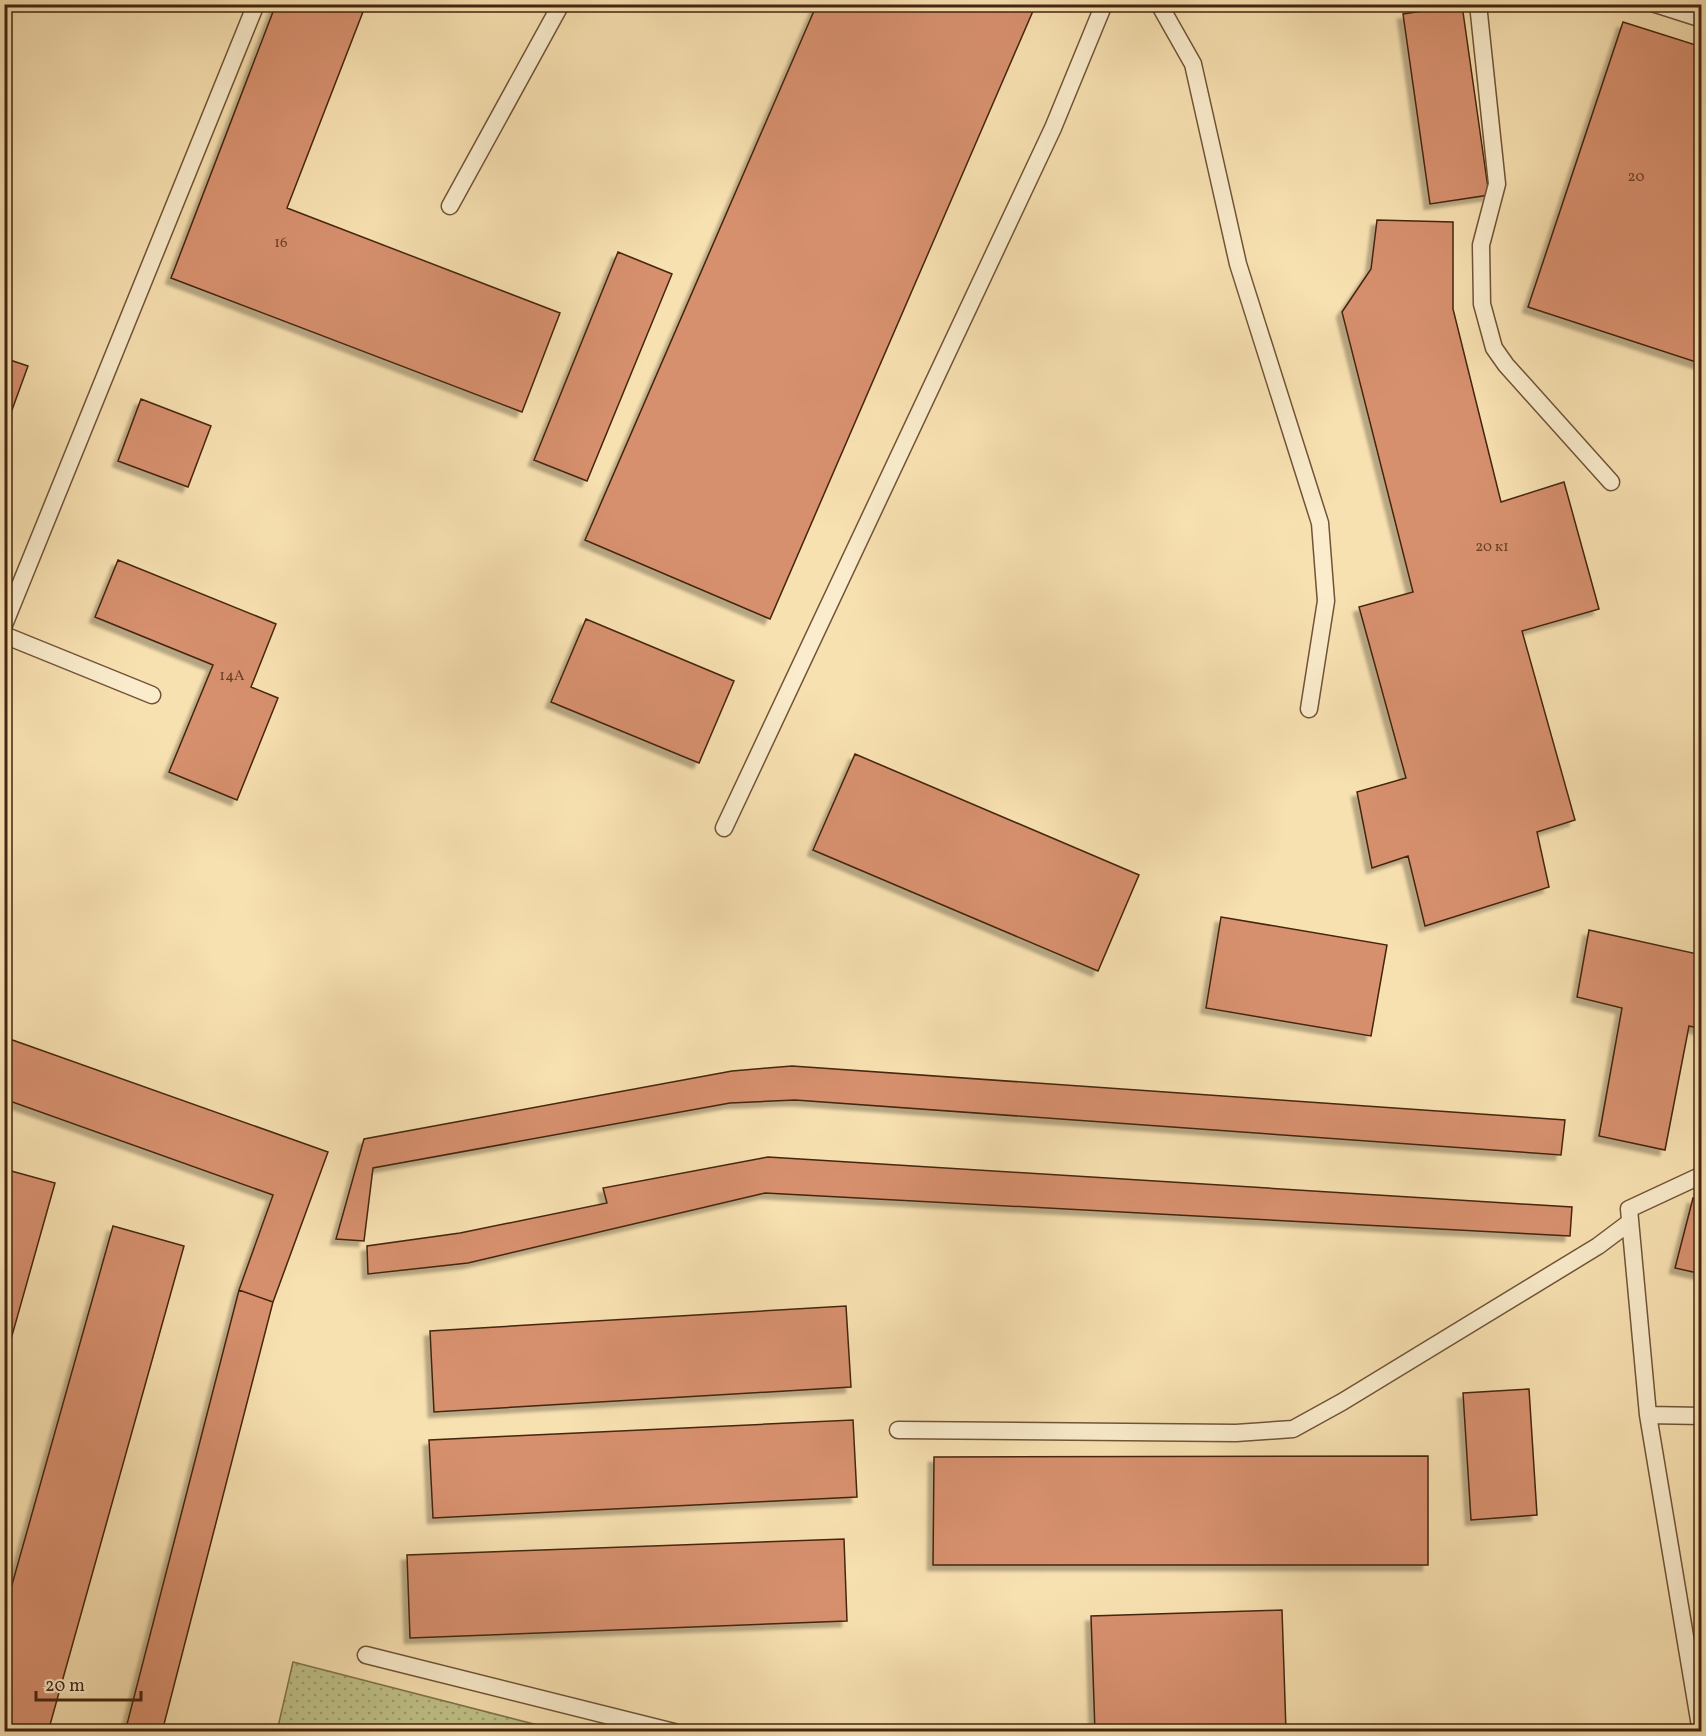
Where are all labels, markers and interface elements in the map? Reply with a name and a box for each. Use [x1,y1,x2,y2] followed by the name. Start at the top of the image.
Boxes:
[1628,167,1644,188] house number: 20
[274,233,288,254] house number: 16
[1475,537,1509,558] house number: 20 к1
[219,666,245,687] house number: 14А
[36,1664,141,1702] scale bar
[45,1674,85,1699] text: 20 m

